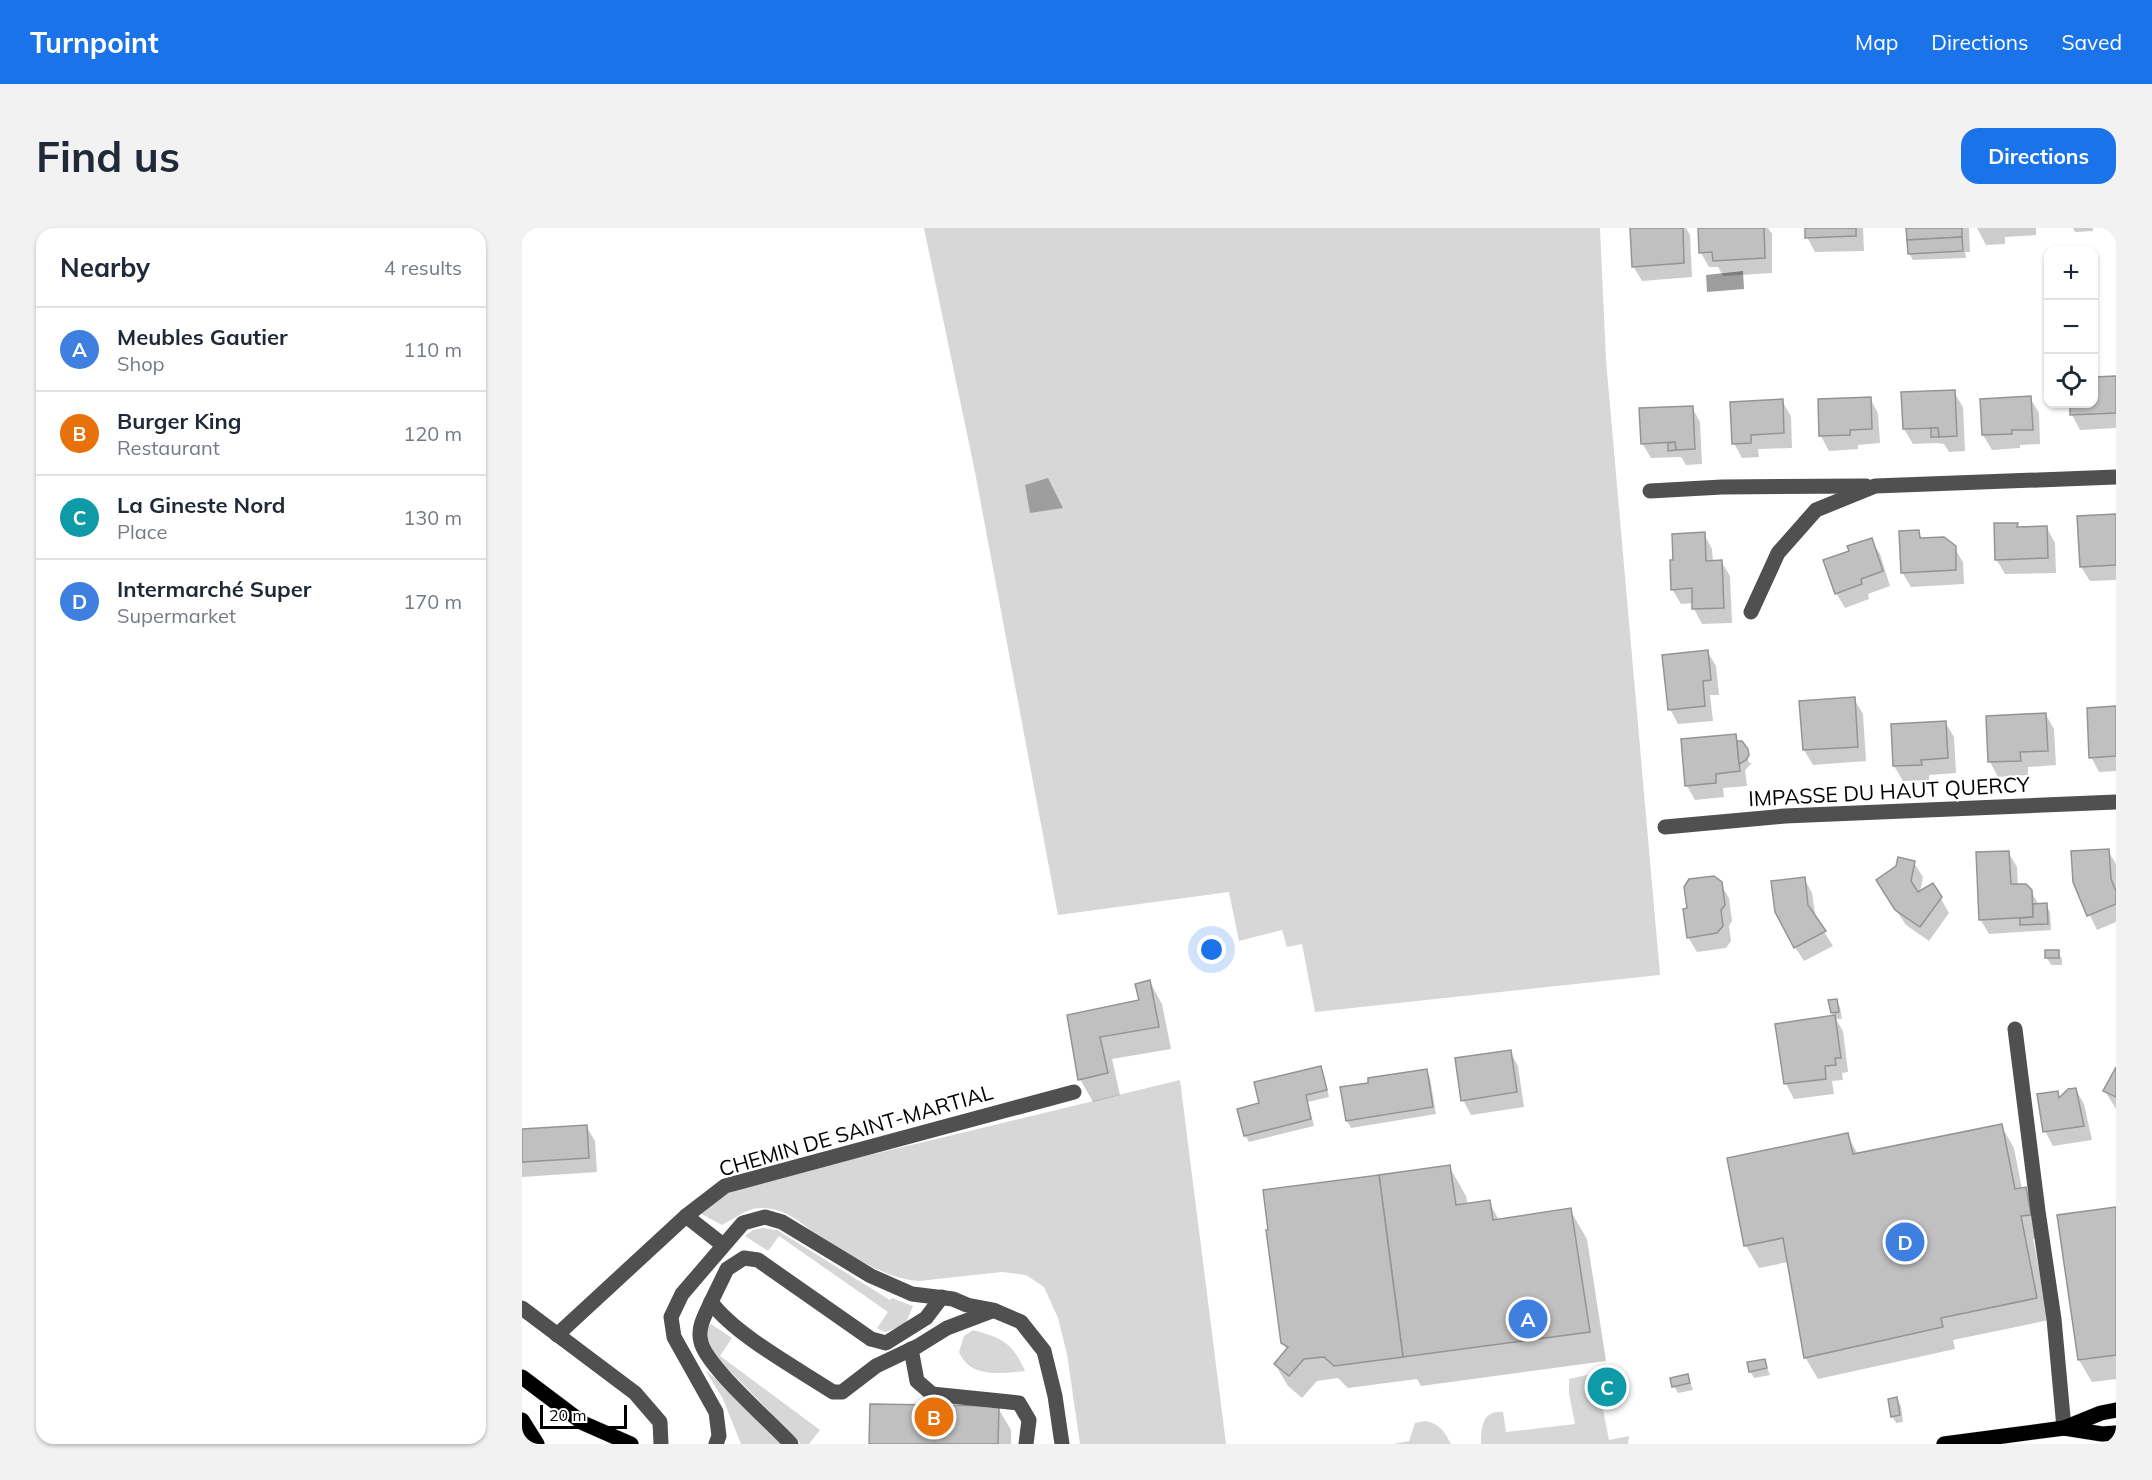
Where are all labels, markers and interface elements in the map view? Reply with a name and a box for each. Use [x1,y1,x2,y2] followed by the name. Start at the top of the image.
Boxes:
[30,25,159,60] text: Turnpoint
[1855,29,1898,55] text: Map
[1931,29,2028,55] text: Directions
[2061,29,2122,55] text: Saved
[1961,128,2116,184] button: Directions
[36,130,180,183] text: Find us
[2044,246,2098,408] map controls
[2044,246,2098,300] button: +
[60,251,150,284] text: Nearby
[384,255,462,280] text: 4 results
[2044,300,2098,354] button: −
[117,323,288,351] text: Meubles Gautier
[72,337,87,362] text: A
[403,337,462,362] text: 110 m
[117,351,165,376] text: Shop
[2044,354,2098,408] button: locate
[117,407,242,435] text: Burger King
[73,421,86,446] text: B
[403,421,462,446] text: 120 m
[117,435,220,460] text: Restaurant
[117,491,285,519] text: La Gineste Nord
[73,505,86,530] text: C
[403,505,462,530] text: 130 m
[117,519,167,544] text: Place
[117,575,311,603] text: Intermarché Super
[72,589,87,614] text: D
[403,589,462,614] text: 170 m
[117,603,236,628] text: Supermarket
[1748,771,2030,811] street label: IMPASSE DU HAUT QUERCY
[1197,935,1226,964] your location
[716,1078,996,1182] street label: CHEMIN DE SAINT-MARTIAL
[1886,1220,1924,1264] pin: D
[1508,1296,1548,1342] pin: A
[1588,1364,1626,1410] pin: C
[914,1394,954,1440] pin: B
[540,1402,627,1430] scale bar
[549,1405,586,1425] text: 20 m

